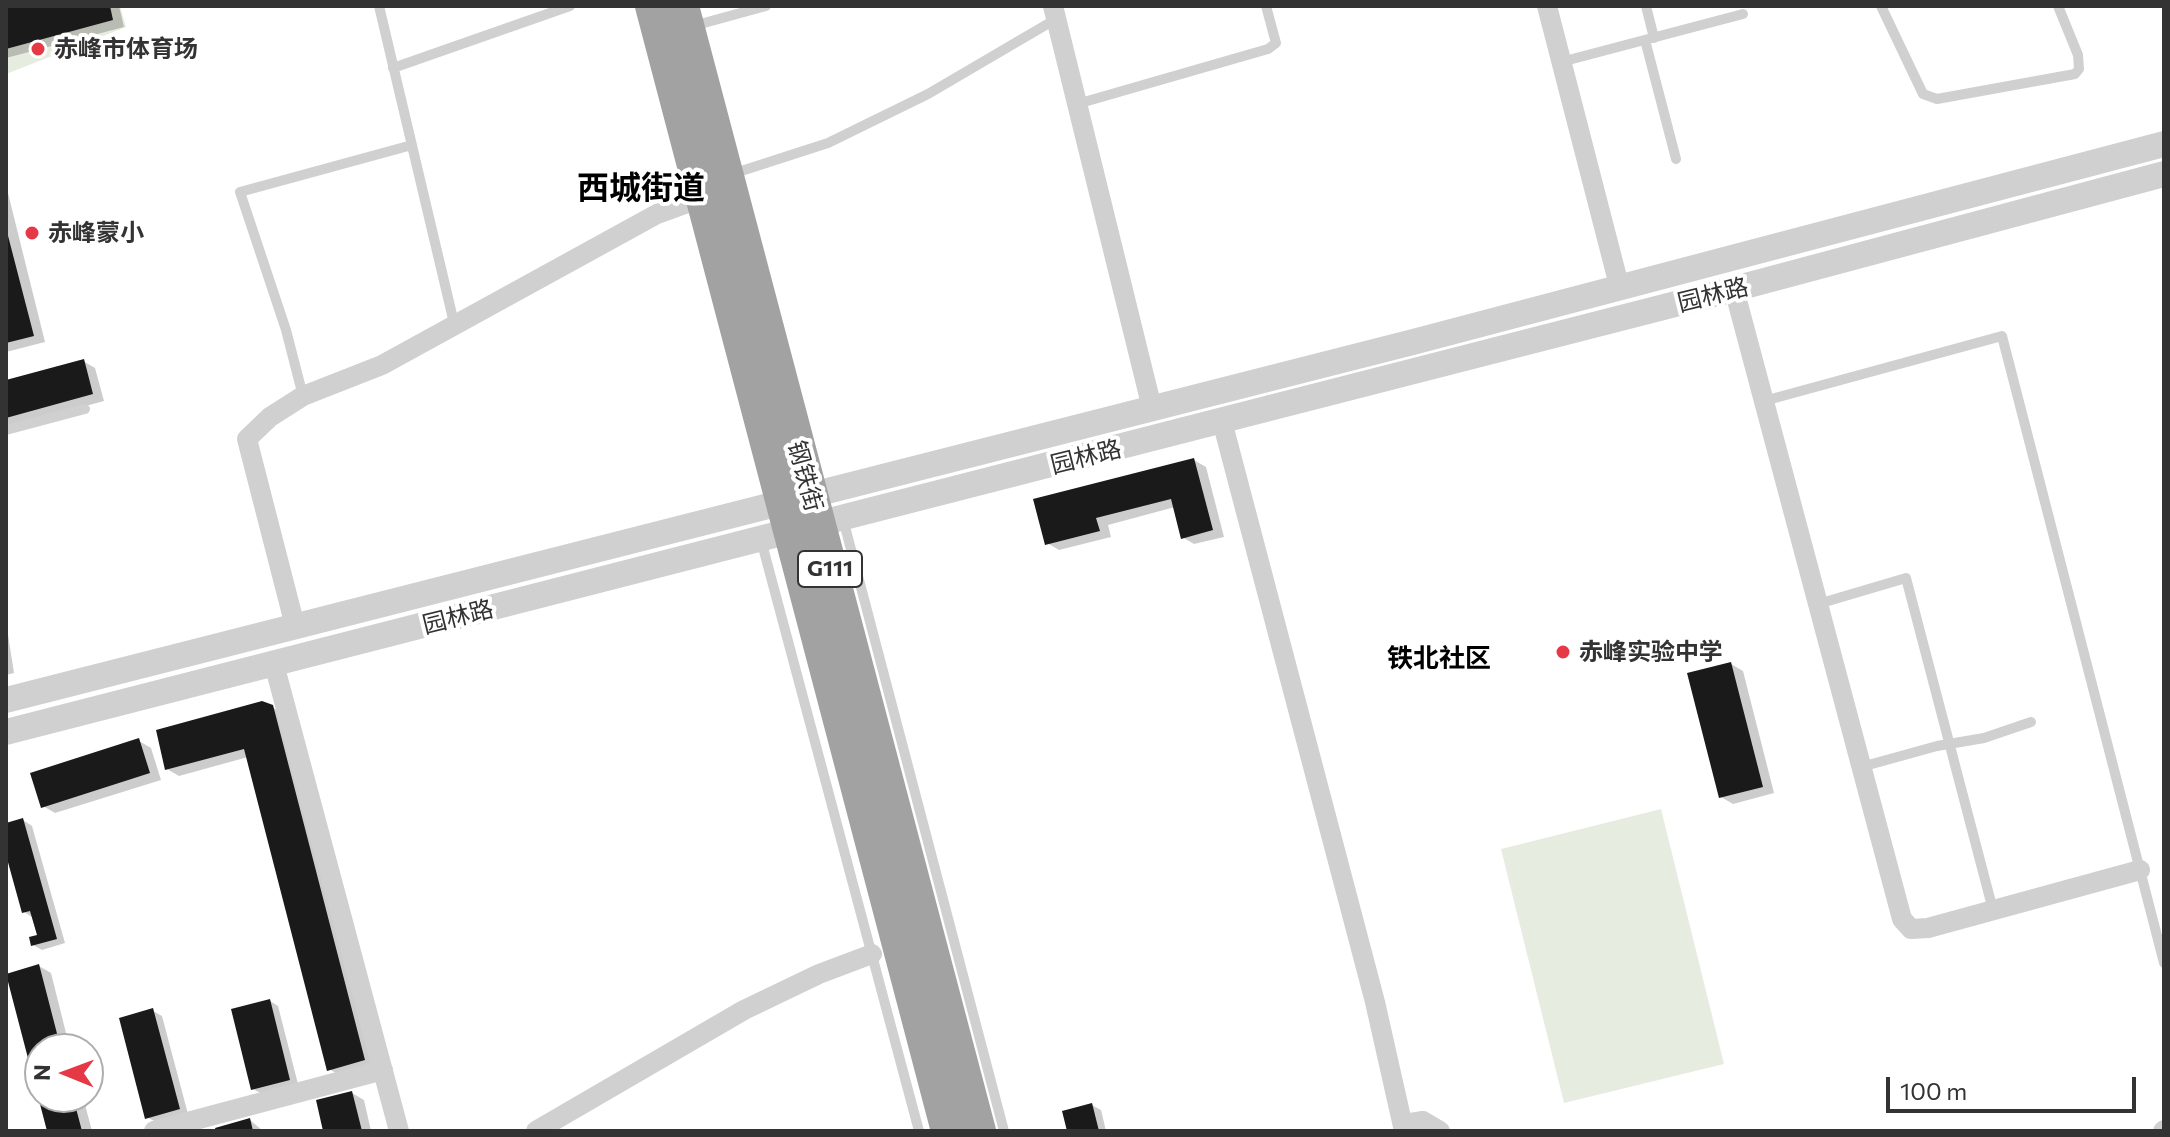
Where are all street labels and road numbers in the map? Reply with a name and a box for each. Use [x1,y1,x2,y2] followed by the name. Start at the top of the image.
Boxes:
[1675,272,1751,318] street label: 园林路
[1048,434,1124,480] street label: 园林路
[782,437,828,515] street label: 钢铁街
[798,551,862,587] road number: G111
[420,594,496,640] street label: 园林路

